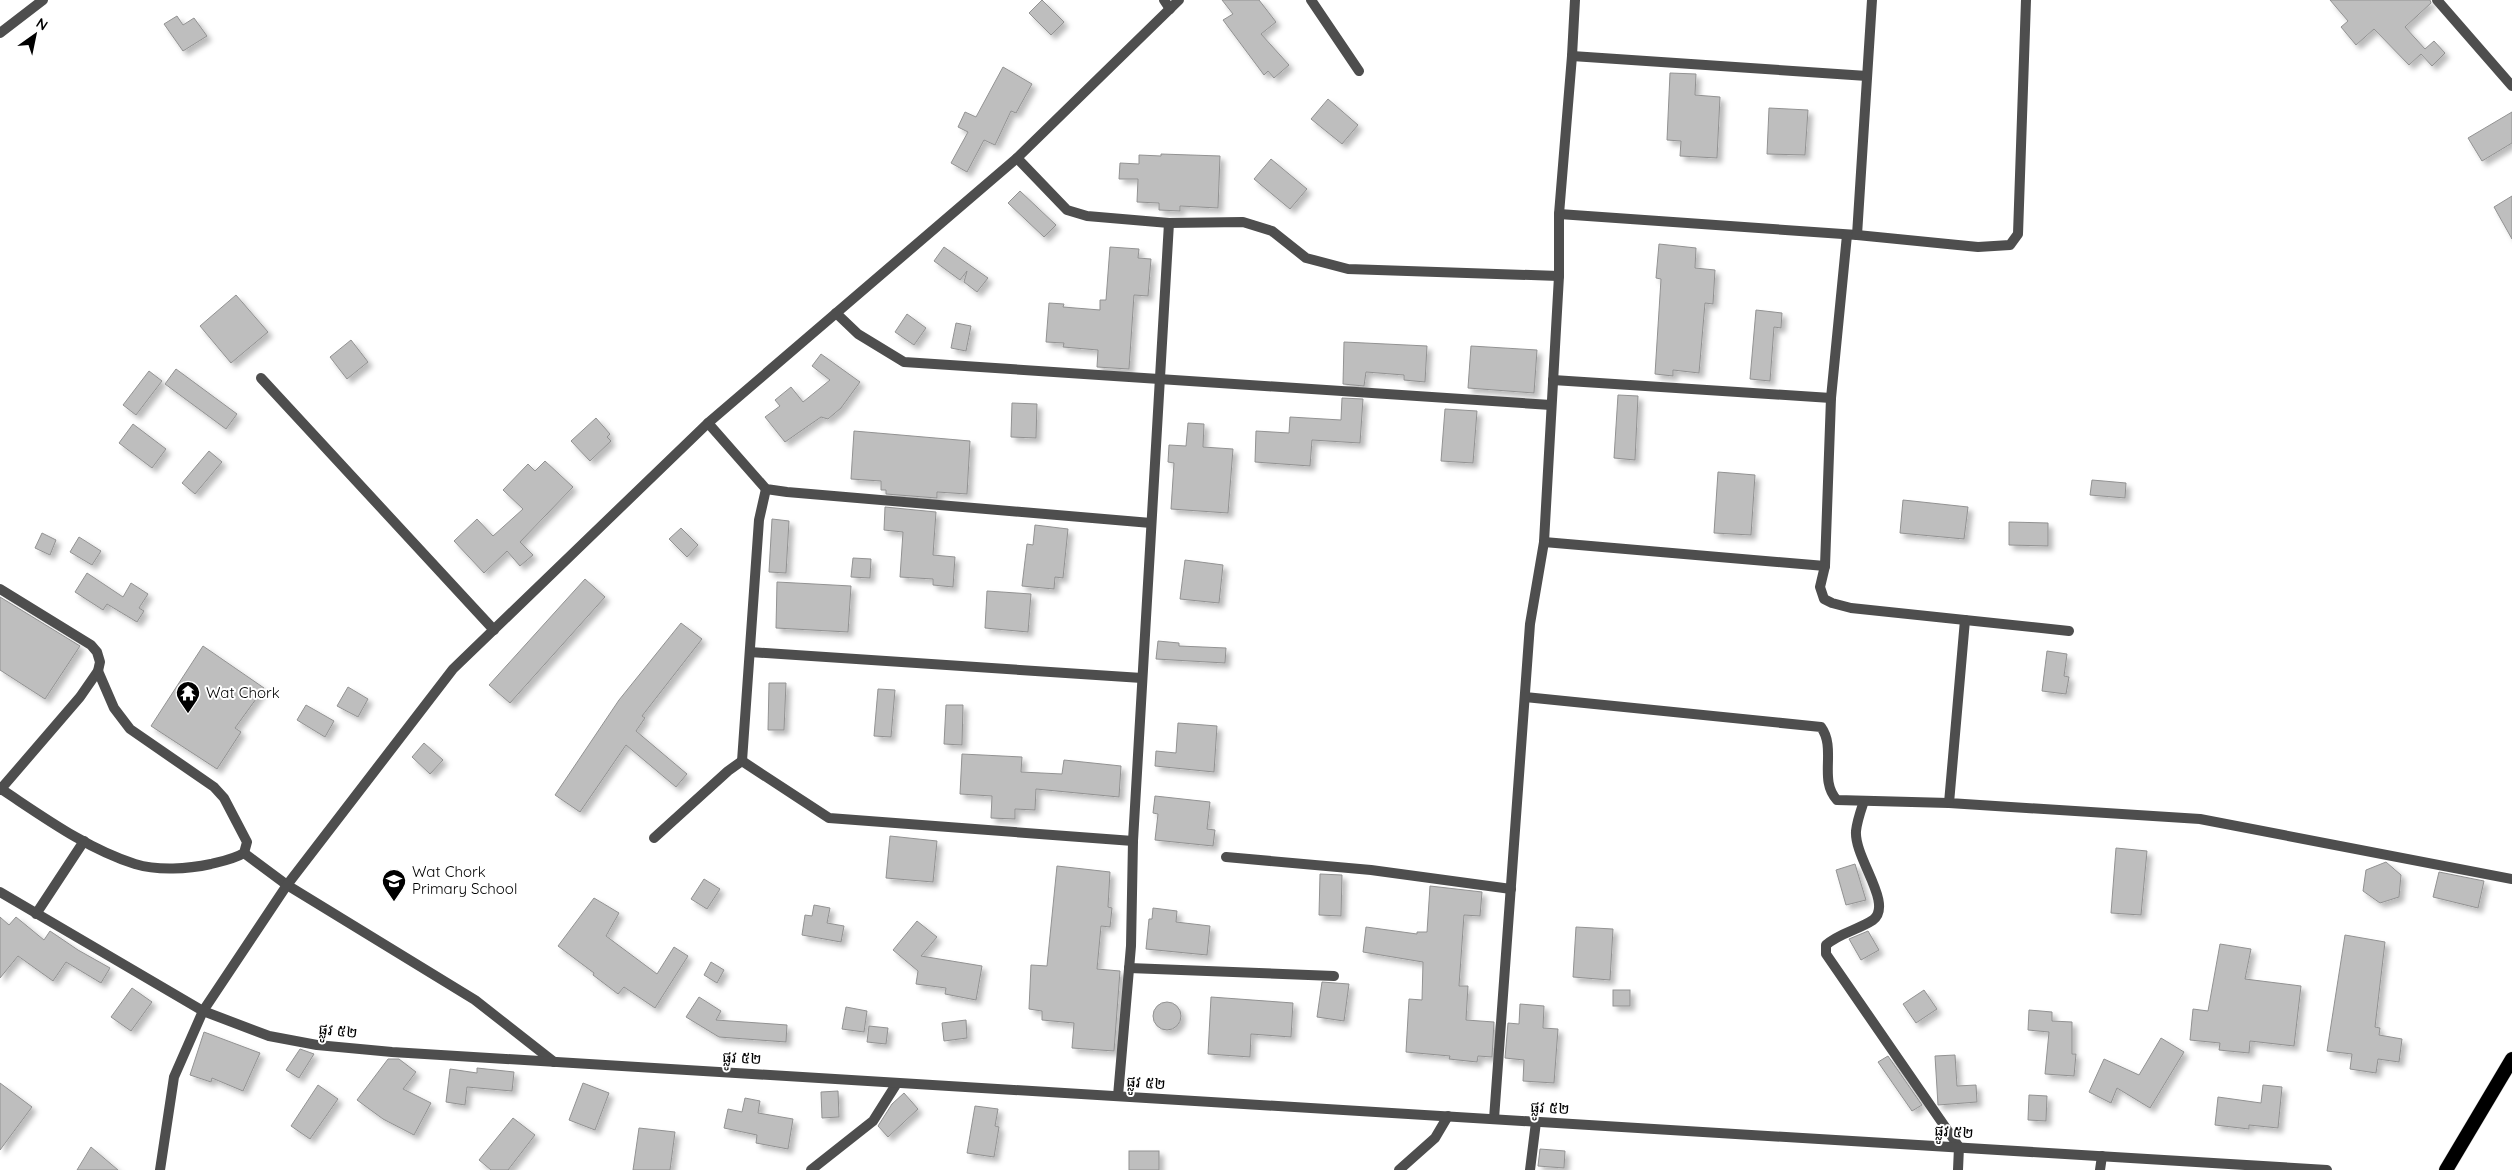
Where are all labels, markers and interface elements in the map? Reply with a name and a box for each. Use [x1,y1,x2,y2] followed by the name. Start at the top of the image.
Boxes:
[10,10,60,60] north arrow
[33,14,51,34] text: N
[175,680,201,714] temple icon: Wat Chork
[206,683,280,702] place label: Wat Chork
[412,862,517,898] place label: Wat Chork Primary School
[381,868,407,902] school or university icon: Wat Chork Primary School
[317,1019,359,1046] street label: ផ្លូវ ៥២
[722,1047,762,1072] street label: ផ្លូវ ៥២
[1125,1072,1166,1098] street label: ផ្លូវ ៥២
[1530,1097,1570,1122] street label: ផ្លូវ ៥២
[1933,1121,1974,1147] street label: ផ្លូវ ៥២

